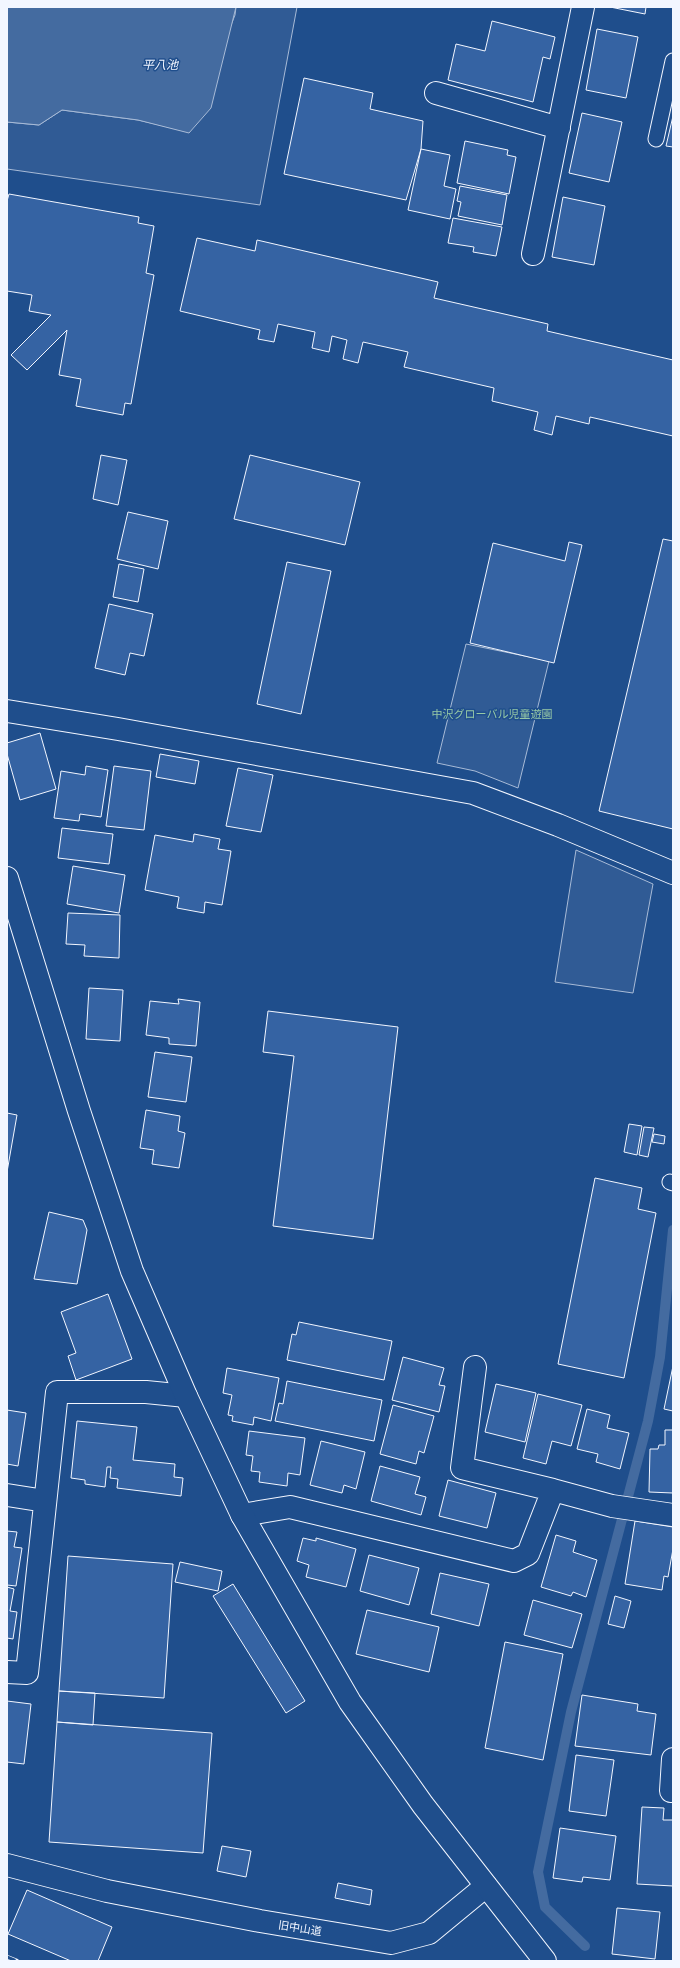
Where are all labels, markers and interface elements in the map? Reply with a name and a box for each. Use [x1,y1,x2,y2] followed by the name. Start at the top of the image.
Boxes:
[142,58,179,73] water label: 平八池
[432,708,552,721] park label: 中沢グローバル児童遊園
[277,1919,323,1938] street label: 旧中山道

